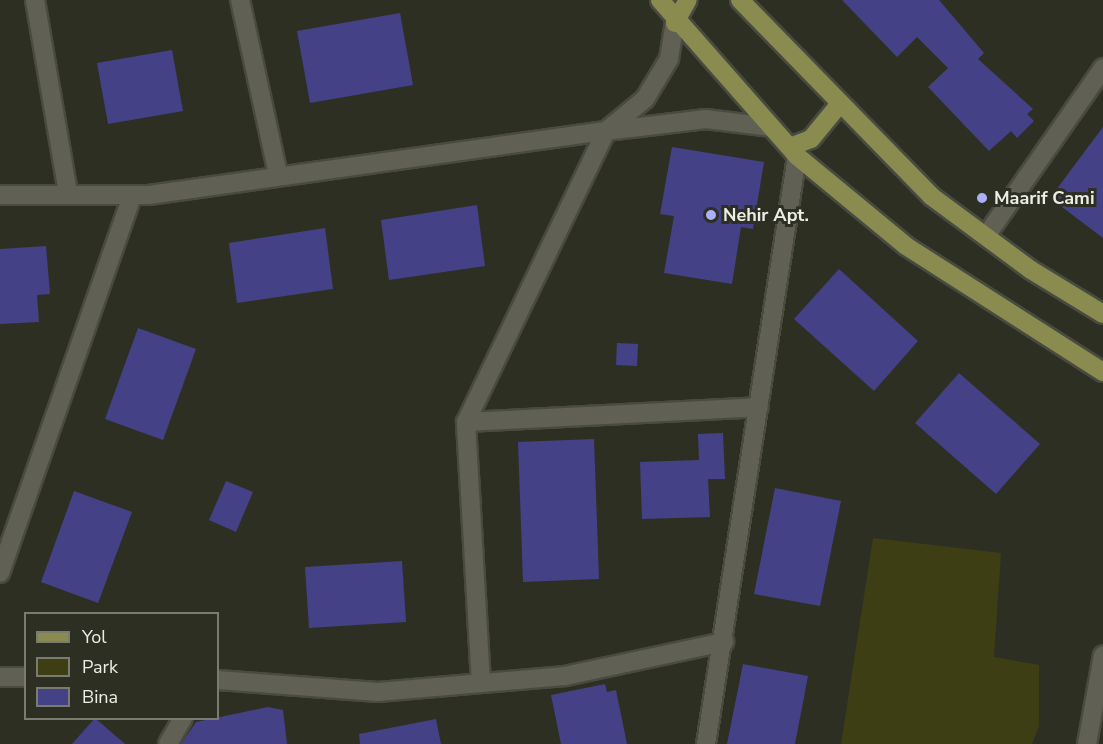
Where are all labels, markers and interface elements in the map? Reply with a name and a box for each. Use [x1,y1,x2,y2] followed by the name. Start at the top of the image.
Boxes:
[994,187,1094,209] place label: Maarif Cami
[975,191,989,205] marker: Maarif Cami
[723,204,809,226] place label: Nehir Apt.
[704,208,718,222] marker: Nehir Apt.
[24,612,219,720] legend
[82,625,107,649] text: Yol
[82,655,118,679] text: Park
[82,685,118,709] text: Bina

